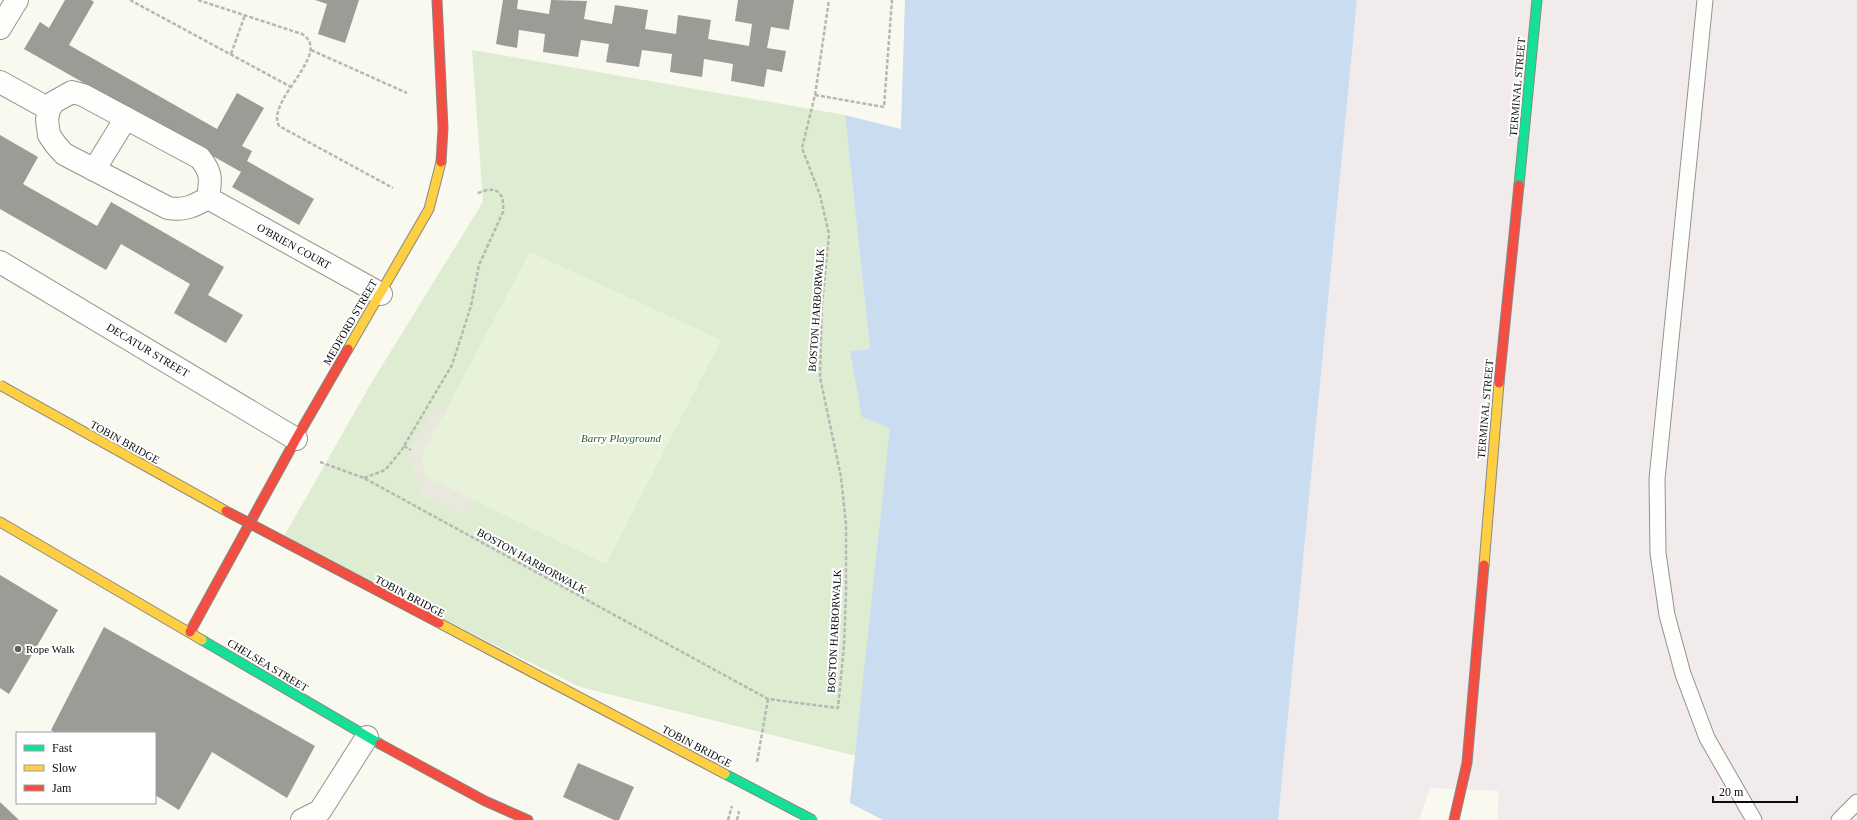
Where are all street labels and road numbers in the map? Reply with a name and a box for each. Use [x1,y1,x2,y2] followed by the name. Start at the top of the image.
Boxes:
[1507,37,1527,137] street label: TERMINAL STREET
[255,221,333,271] street label: O'BRIEN COURT
[806,248,826,372] street label: BOSTON HARBORWALK
[321,277,380,367] street label: MEDFORD STREET
[105,321,192,379] street label: DECATUR STREET
[1475,359,1495,459] street label: TERMINAL STREET
[88,418,162,466] street label: TOBIN BRIDGE
[475,526,589,596] street label: BOSTON HARBORWALK
[825,569,843,693] street label: BOSTON HARBORWALK
[373,573,447,620] street label: TOBIN BRIDGE
[225,636,311,694] street label: CHELSEA STREET
[660,723,734,770] street label: TOBIN BRIDGE

